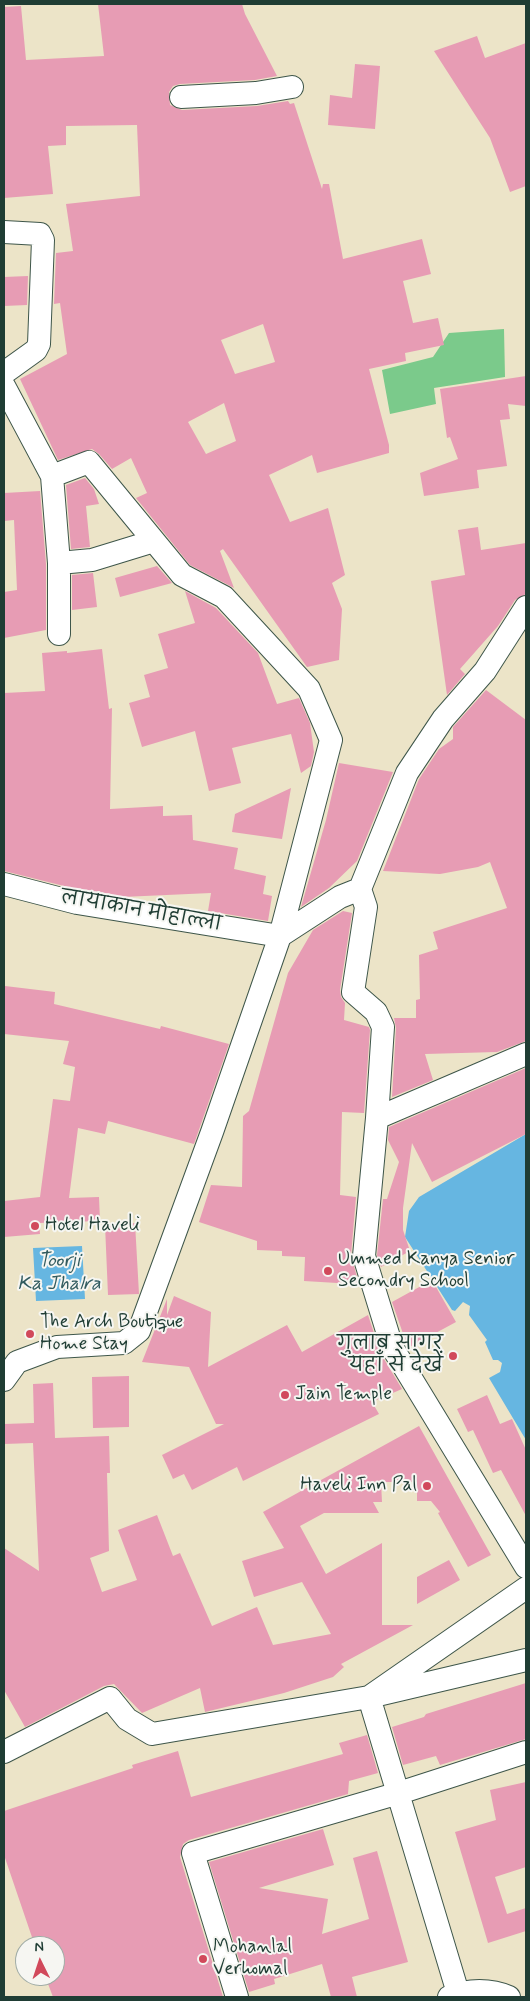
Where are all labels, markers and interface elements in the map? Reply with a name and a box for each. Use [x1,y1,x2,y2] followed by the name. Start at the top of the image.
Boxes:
[59,887,223,937] street label: लायाकान मोहाल्ला
[45,1215,140,1237] place label: Hotel Haveli
[29,1220,41,1232] marker: Hotel Haveli
[338,1249,515,1293] place label: Ummed Kanya Senior Secondry School
[17,1250,101,1297] water label: Toorji Ka Jhalra
[322,1265,334,1277] marker: Ummed Kanya Senior Secondry School
[40,1312,183,1356] place label: The Arch Boutique Home Stay
[24,1328,36,1340] marker: The Arch Boutique Home Stay
[337,1334,443,1378] place label: गुलाब सागर यहाँ से देखें
[447,1350,459,1362] marker: गुलाब सागर यहाँ से देखें
[295,1384,392,1406] place label: Jain Temple
[279,1389,291,1401] marker: Jain Temple
[300,1475,417,1497] place label: Haveli Inn Pal
[421,1480,433,1492] marker: Haveli Inn Pal
[15,1936,65,1986] north arrow
[213,1937,292,1981] place label: Mohanlal Verhomal
[34,1938,44,1956] text: N
[197,1953,209,1965] marker: Mohanlal Verhomal

